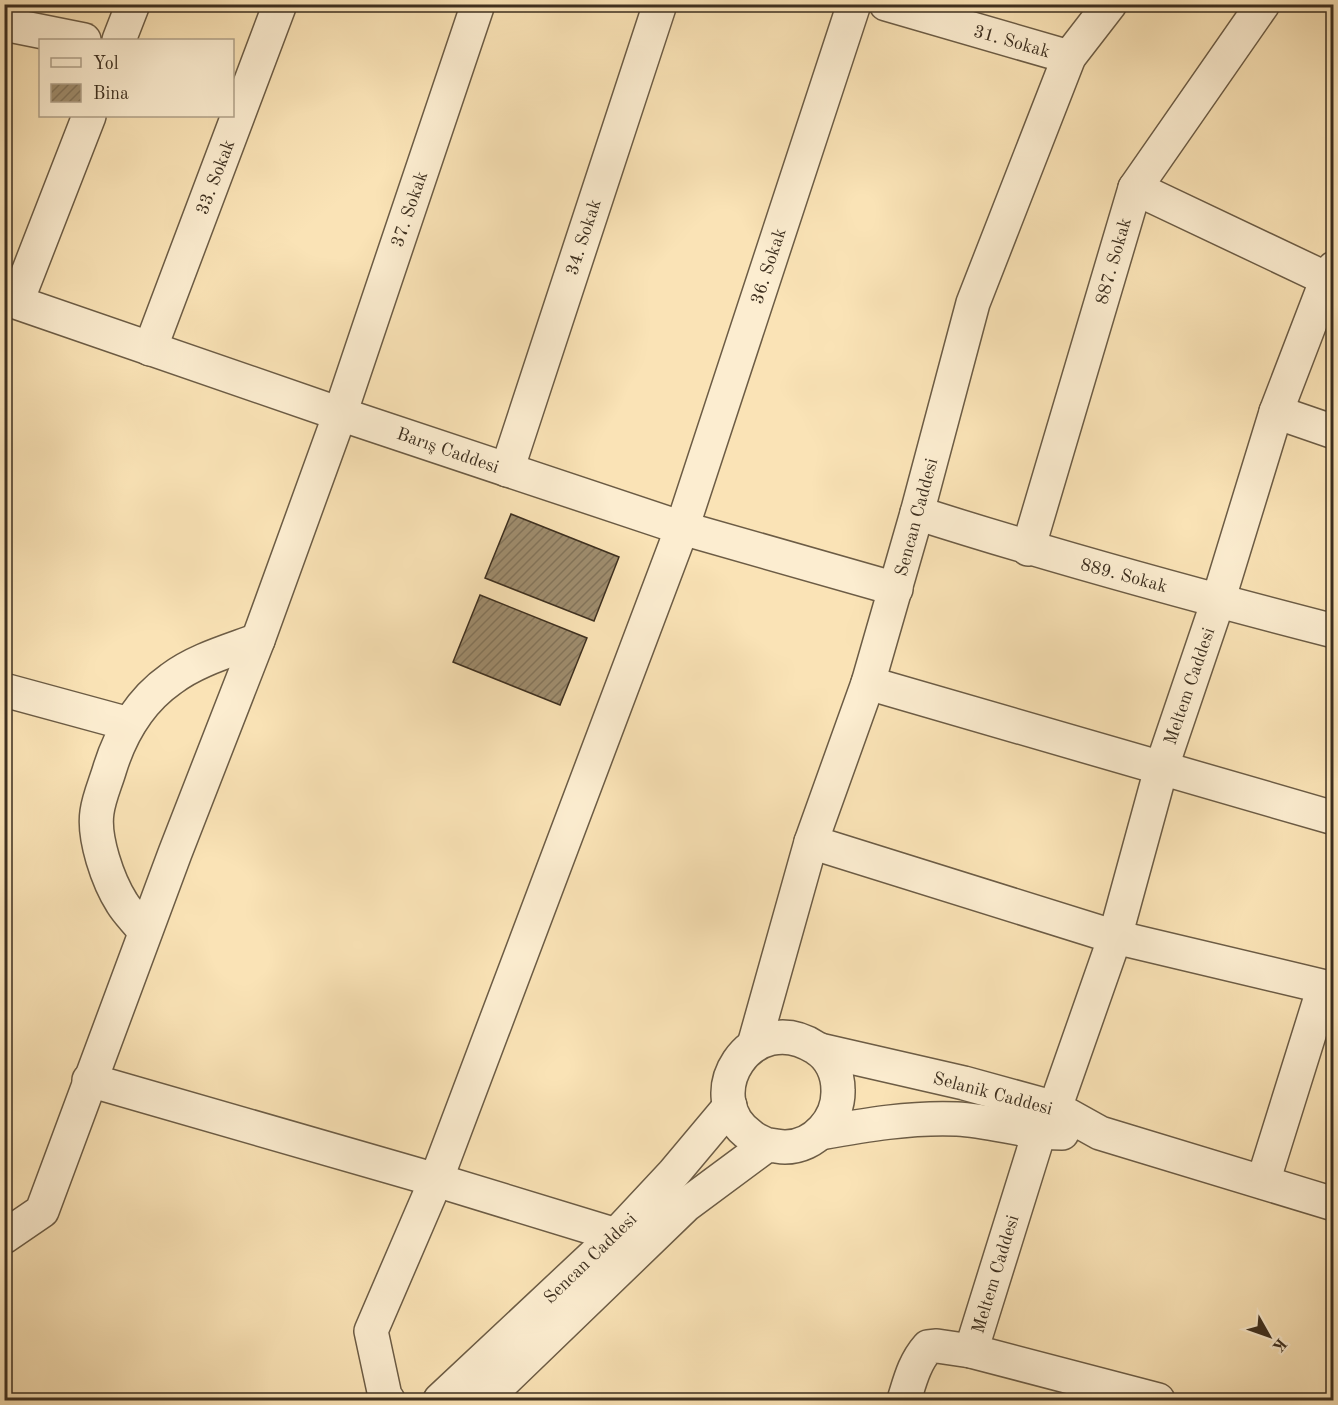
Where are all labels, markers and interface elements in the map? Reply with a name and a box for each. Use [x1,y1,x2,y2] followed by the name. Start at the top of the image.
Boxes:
[971,22,1052,61] street label: 31. Sokak
[39,39,234,117] legend
[93,55,119,73] text: Yol
[93,85,129,103] text: Bina
[193,137,238,217] street label: 33. Sokak
[389,169,431,249] street label: 37. Sokak
[563,197,605,278] street label: 34. Sokak
[1093,216,1135,307] street label: 887. Sokak
[748,226,790,307] street label: 36. Sokak
[394,425,501,477] street label: Barış Caddesi
[893,456,941,578] street label: Sencan Caddesi
[1078,556,1169,596] street label: 889. Sokak
[1161,625,1218,747] street label: Meltem Caddesi
[931,1069,1055,1119] street label: Selanik Caddesi
[541,1210,641,1307] street label: Sencan Caddesi
[969,1213,1023,1336] street label: Meltem Caddesi
[1239,1306,1299,1366] north arrow
[1269,1334,1289,1354] text: K

